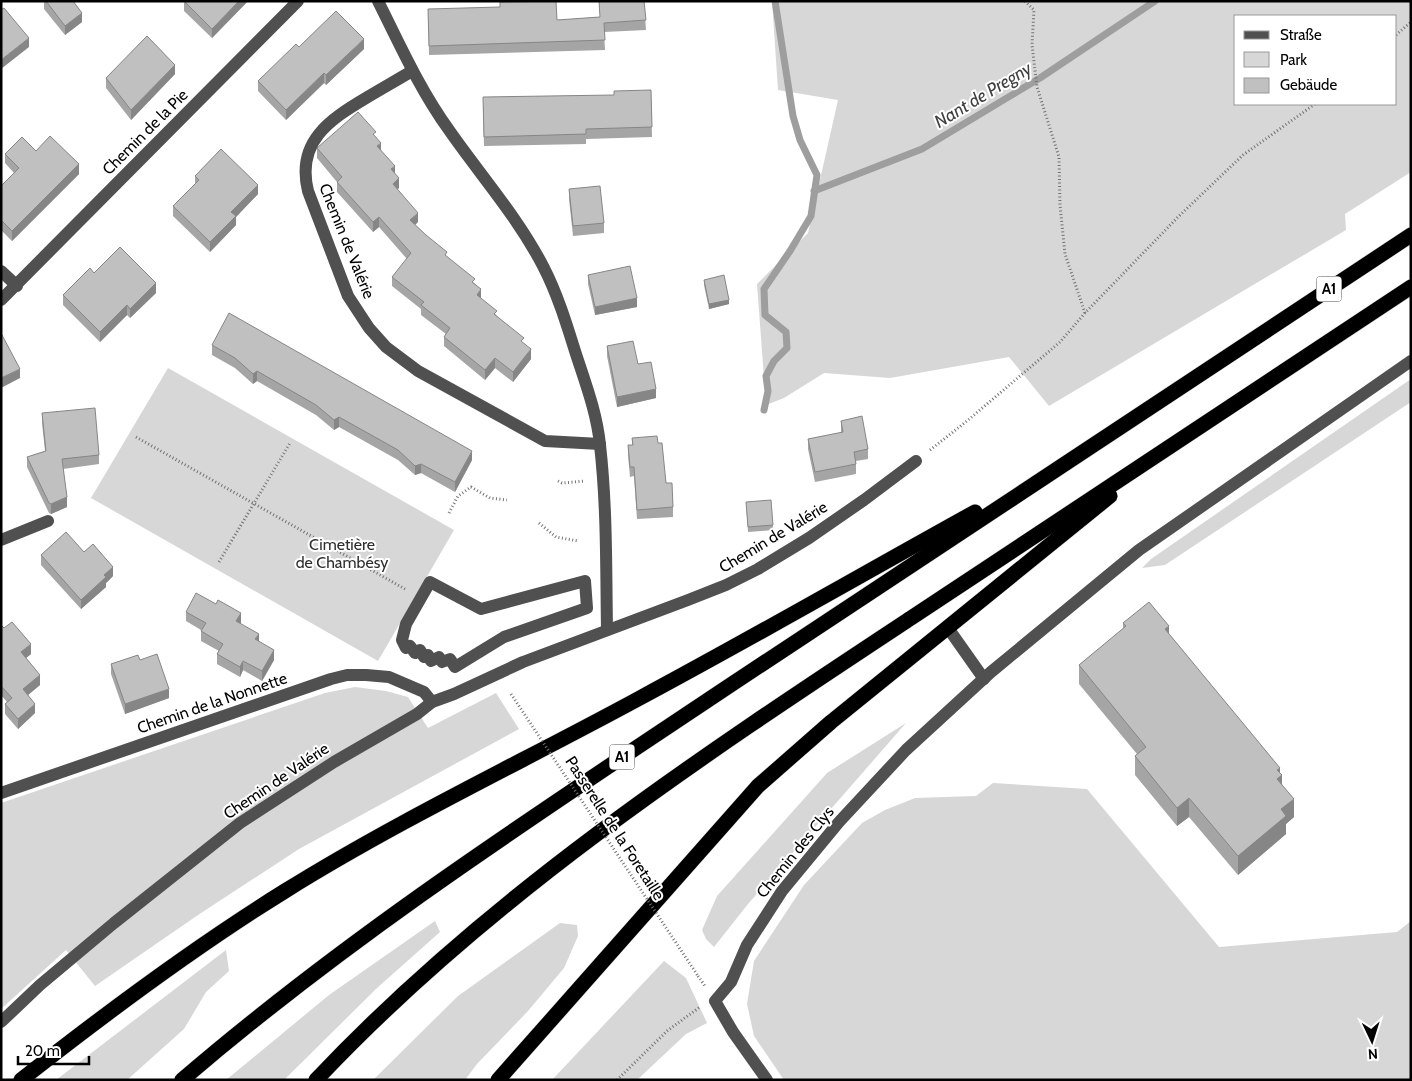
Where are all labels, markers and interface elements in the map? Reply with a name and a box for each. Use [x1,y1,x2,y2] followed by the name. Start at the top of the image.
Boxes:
[1234,15,1397,105] legend
[1280,26,1322,44] text: Straße
[1280,51,1307,69] text: Park
[930,57,1036,133] water label: Nant de Pregny
[1280,76,1337,94] text: Gebäude
[98,85,192,179] street label: Chemin de la Pie
[315,181,379,301] street label: Chemin de Valérie
[1316,276,1342,302] road number: A1
[716,497,830,577] street label: Chemin de Valérie
[296,535,388,572] park label: Cimetière de Chambésy
[135,668,289,738] street label: Chemin de la Nonnette
[220,739,332,823] street label: Chemin de Valérie
[610,744,634,770] road number: A1
[561,752,669,904] street label: Passerelle de la Foretaille
[752,802,838,902] street label: Chemin des Clys
[1347,1016,1397,1066] north arrow
[18,1034,89,1066] scale bar
[25,1042,60,1060] text: 20 m
[1367,1045,1378,1063] text: N

